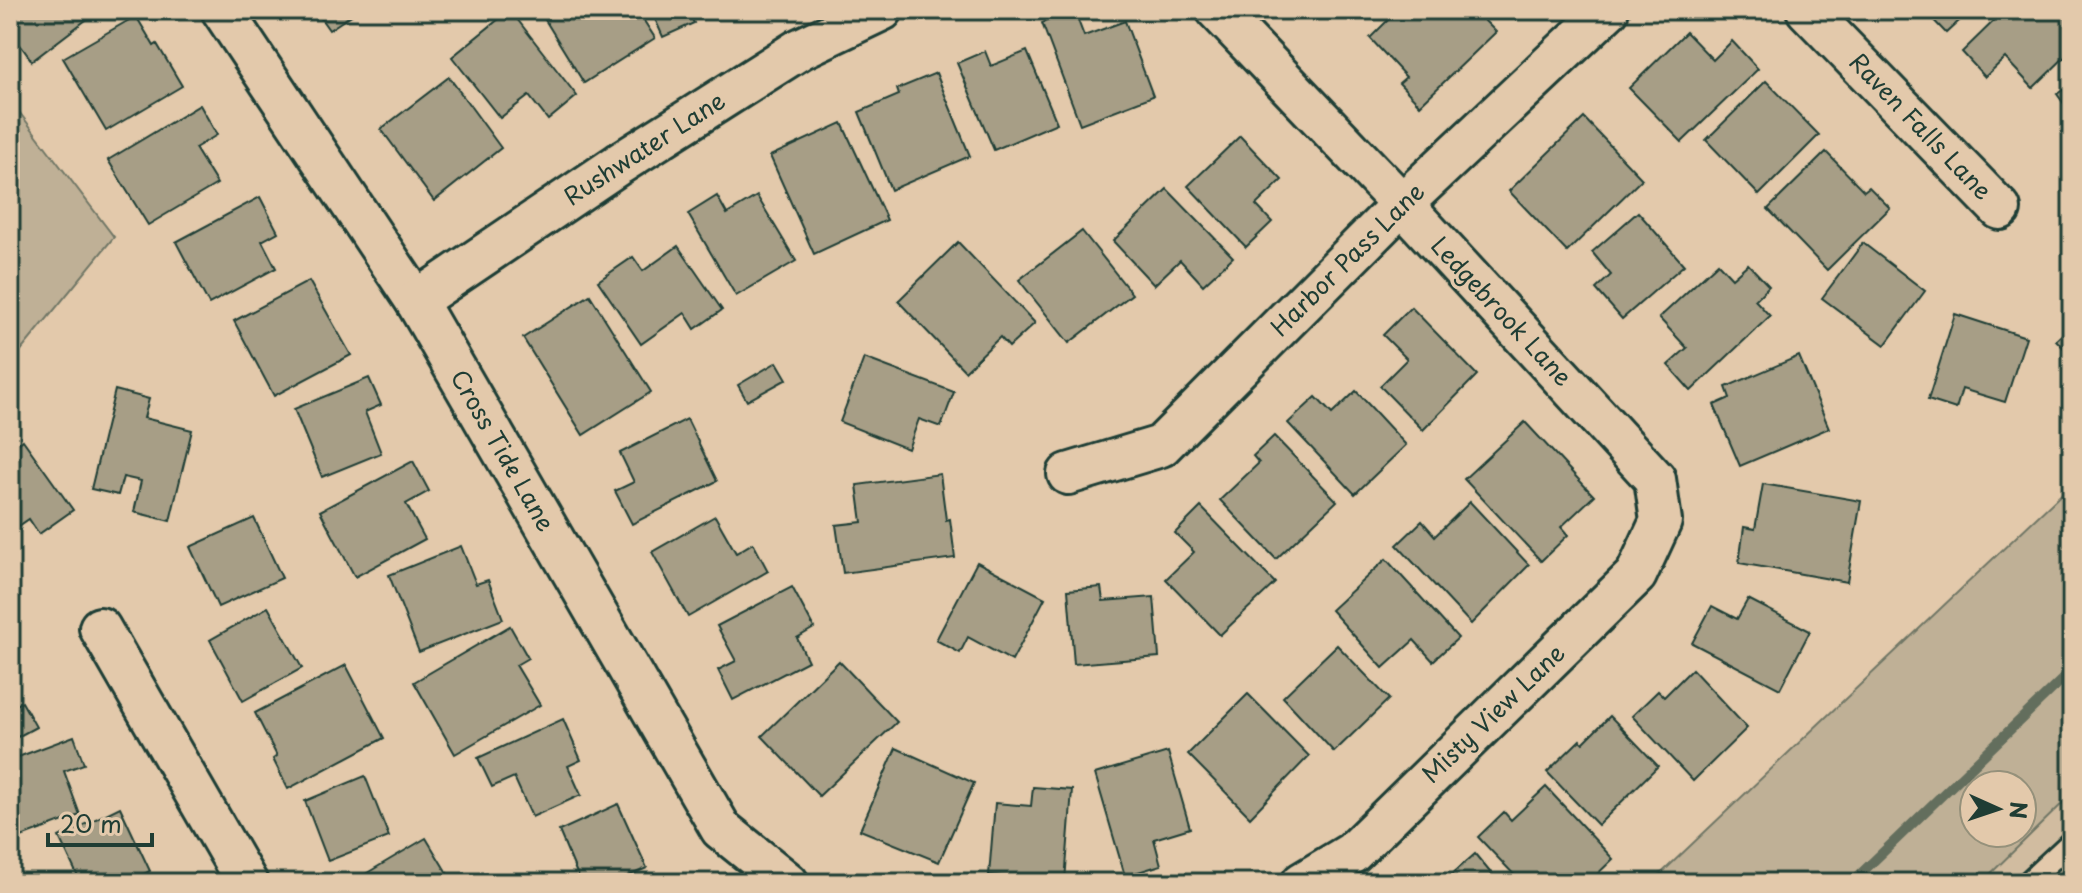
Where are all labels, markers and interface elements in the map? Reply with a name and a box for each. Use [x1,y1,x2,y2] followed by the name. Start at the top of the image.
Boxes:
[1842,44,2001,207] street label: Raven Falls Lane
[556,82,732,213] street label: Rushwater Lane
[1261,173,1432,344] street label: Harbor Pass Lane
[1423,228,1581,394] street label: Ledgebrook Lane
[443,362,565,538] street label: Cross Tide Lane
[1413,635,1572,790] street label: Misty View Lane
[1958,769,2038,849] north arrow
[48,797,152,847] scale bar
[2003,801,2036,820] text: N
[60,805,122,841] text: 20 m

